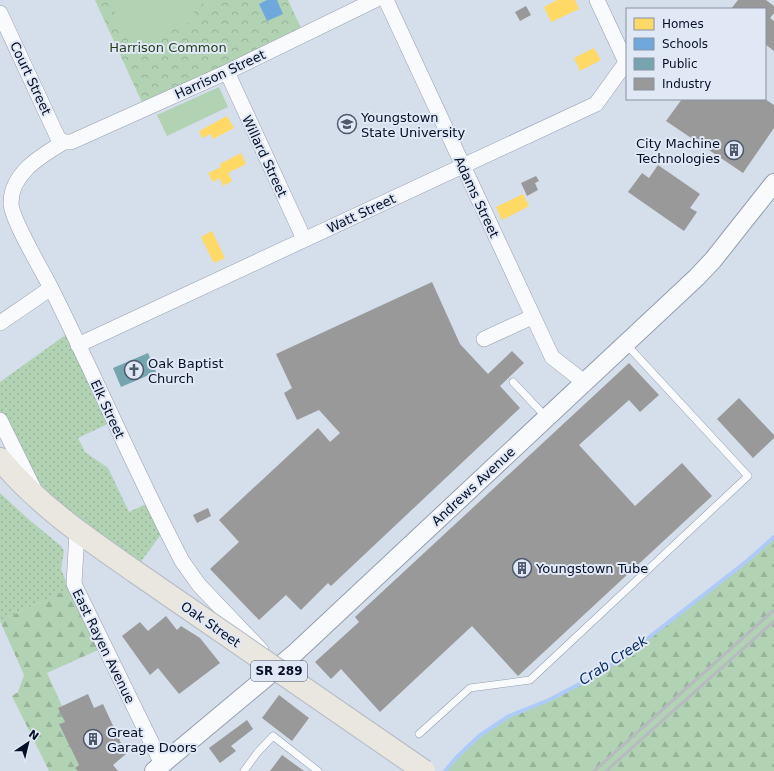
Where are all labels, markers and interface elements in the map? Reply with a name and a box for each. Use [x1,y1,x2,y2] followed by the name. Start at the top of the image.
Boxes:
[626,8,766,100] legend
[662,17,704,31] text: Homes
[662,37,708,51] text: Schools
[7,39,54,117] street label: Court Street
[109,40,227,55] park label: Harrison Common
[172,47,268,102] street label: Harrison Street
[662,57,698,71] text: Public
[662,77,711,91] text: Industry
[360,110,465,140] place label: Youngstown State University
[239,113,290,199] street label: Willard Street
[336,113,358,135] school or university icon: Youngstown State University
[635,136,720,166] place label: City Machine Technologies
[723,139,745,161] building icon: City Machine Technologies
[451,154,502,240] street label: Adams Street
[325,191,398,236] street label: Watt Street
[148,356,224,386] place label: Oak Baptist Church
[123,359,145,381] church icon: Oak Baptist Church
[87,377,128,441] street label: Elk Street
[429,444,518,529] street label: Andrews Avenue
[511,557,533,579] building icon: Youngstown Tube
[535,561,648,576] place label: Youngstown Tube
[69,587,138,706] street label: East Rayen Avenue
[178,598,243,650] street label: Oak Street
[576,631,651,688] water label: Crab Creek
[251,661,307,681] road number: SR 289
[8,723,48,763] north arrow
[107,725,197,755] place label: Great Garage Doors
[26,727,41,743] text: N
[82,728,104,750] building icon: Great Garage Doors

